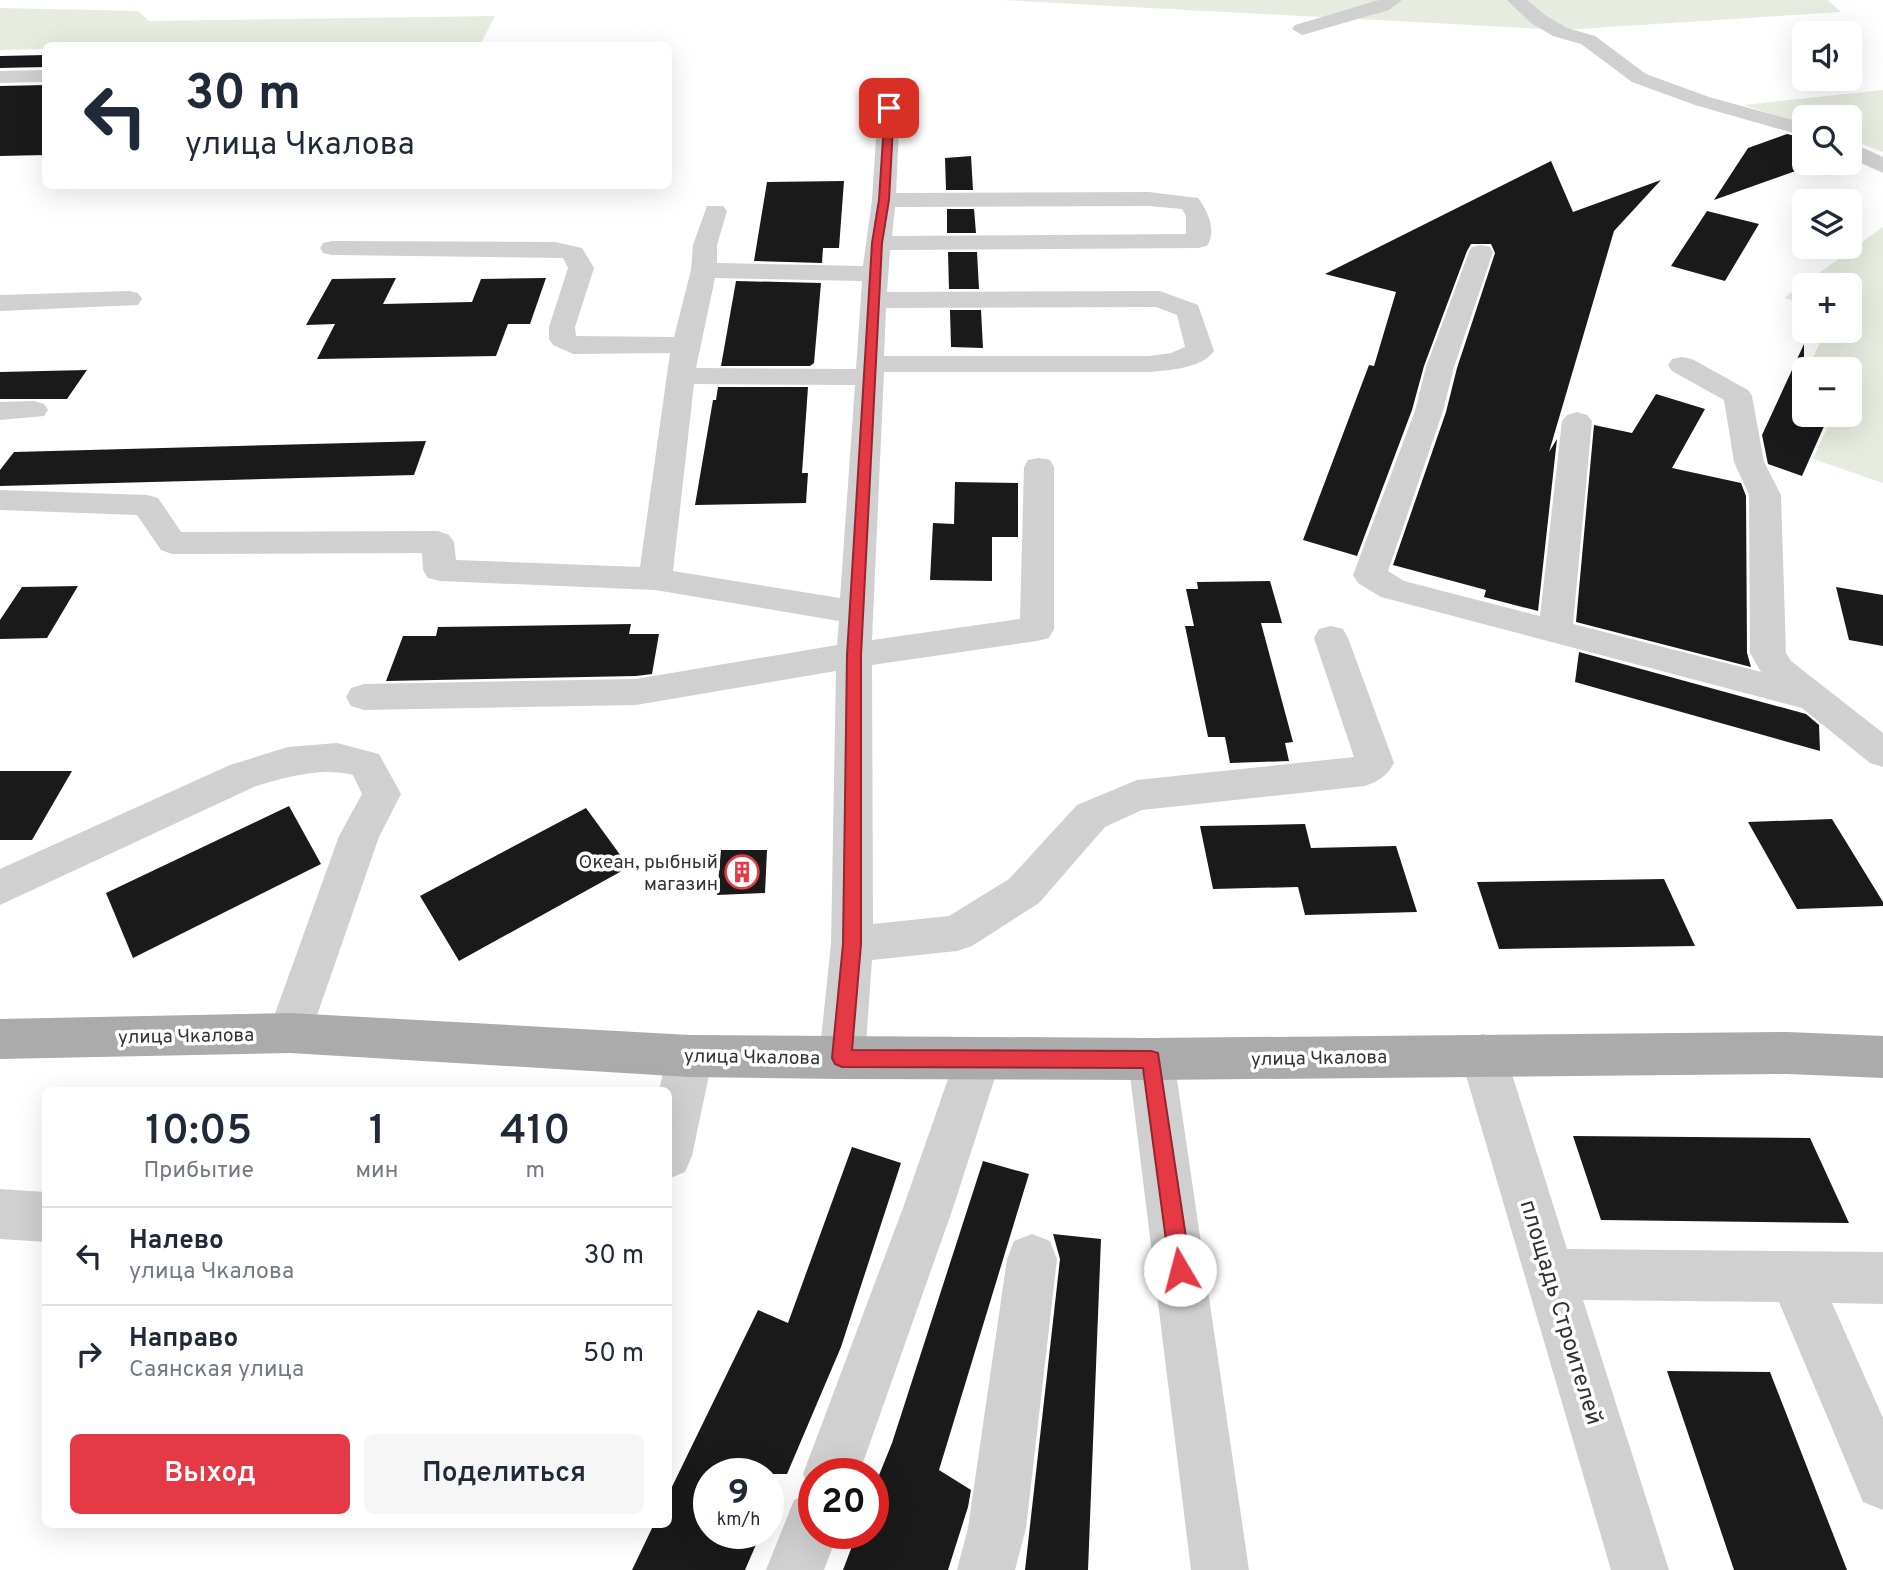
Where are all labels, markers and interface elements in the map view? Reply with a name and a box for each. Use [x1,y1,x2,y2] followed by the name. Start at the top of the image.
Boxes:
[1792,21,1862,427] map controls
[1792,21,1862,91] button: sound
[185,65,301,127] text: 30 m
[70,70,161,161] icon: left
[859,78,919,138] pin
[870,89,908,127] icon: arrive
[1792,105,1862,175] button: search
[185,126,415,166] text: улица Чкалова
[1792,189,1862,259] button: layers
[1792,273,1862,343] button: +
[1792,357,1862,427] button: −
[578,851,718,897] place label: Океан, рыбный магазин
[723,853,761,891] building icon: Океан, рыбный магазин
[118,1024,254,1050] street label: улица Чкалова
[684,1045,820,1071] street label: улица Чкалова
[1251,1046,1387,1072] street label: улица Чкалова
[145,1106,252,1159] text: 10:05
[369,1106,385,1159] text: 1
[500,1106,570,1159] text: 410
[144,1157,254,1186] text: Прибытие
[355,1157,398,1186] text: мин
[525,1157,545,1186] text: m
[1512,1197,1608,1429] street label: площадь Строителей
[129,1225,224,1258] text: Налево
[1143,1233,1217,1307] position arrow
[70,1237,108,1275] icon: left
[584,1240,644,1273] text: 30 m
[129,1258,294,1287] text: улица Чкалова
[129,1323,238,1356] text: Направо
[70,1335,108,1373] icon: right
[583,1338,644,1371] text: 50 m
[129,1356,304,1385] text: Саянская улица
[70,1434,350,1514] button: Выход
[364,1434,644,1514] button: Поделиться
[798,1458,889,1549] speed limit sign: 20
[728,1472,749,1516] text: 9
[717,1509,760,1532] text: km/h

